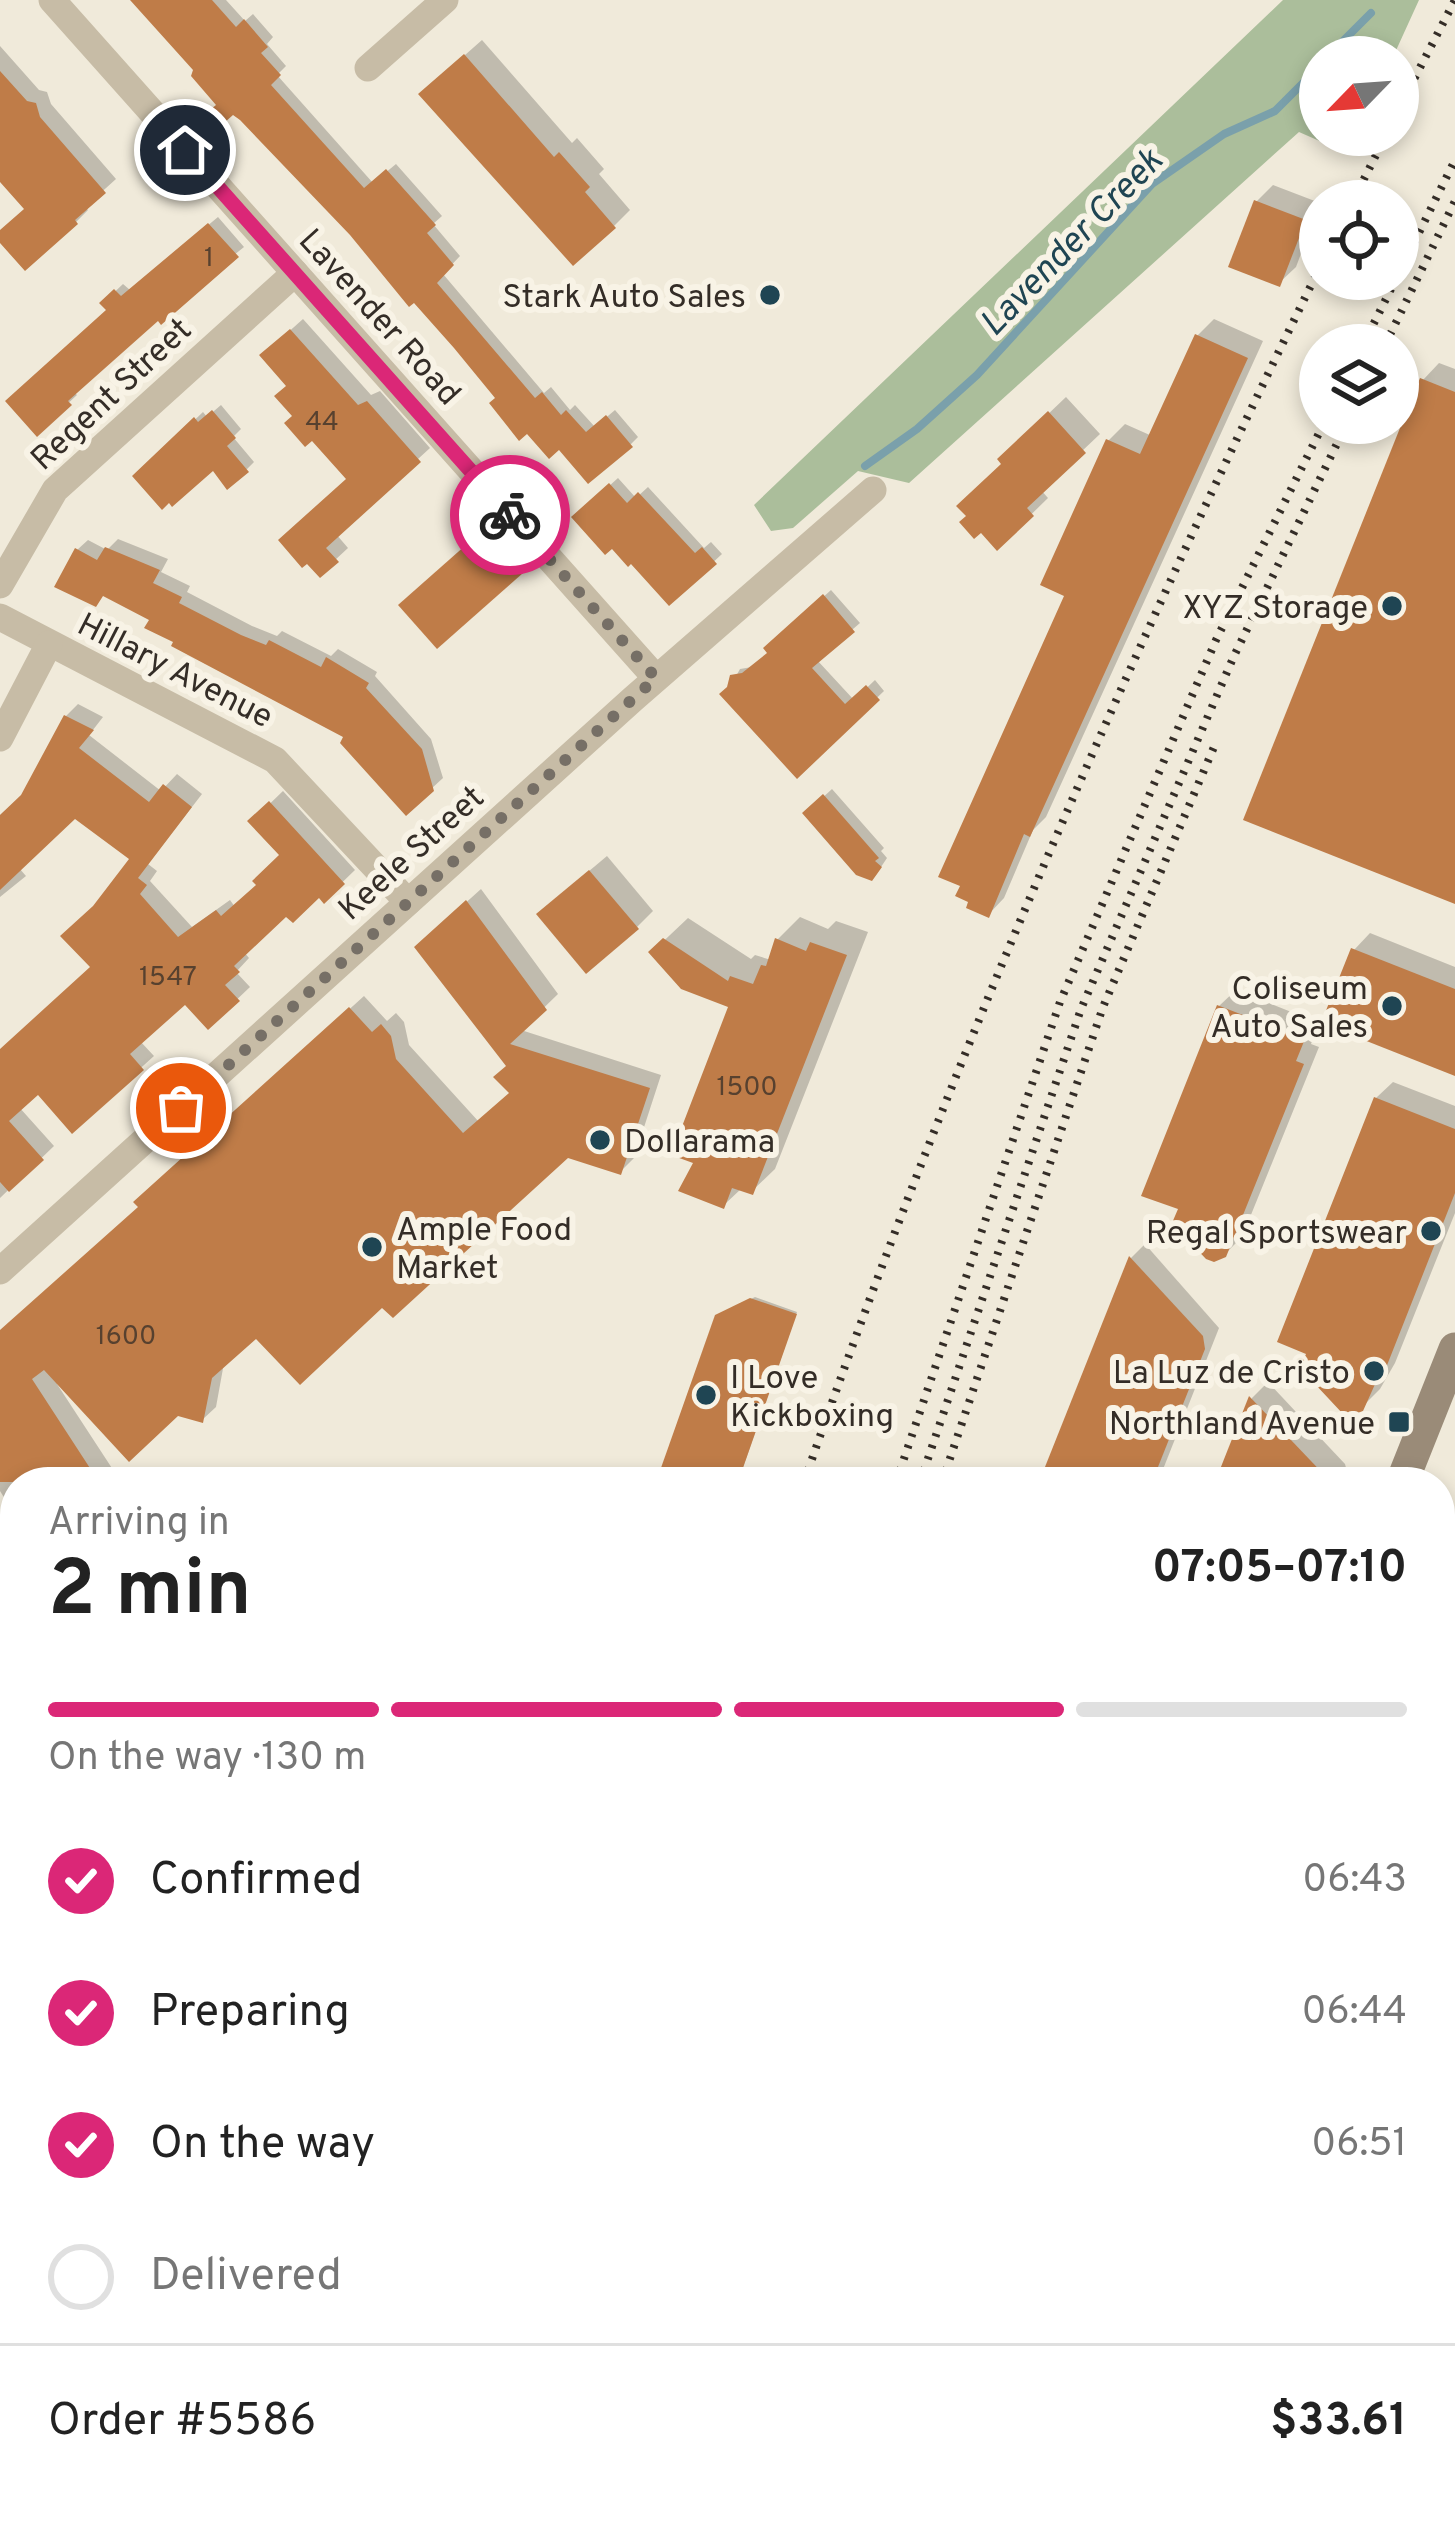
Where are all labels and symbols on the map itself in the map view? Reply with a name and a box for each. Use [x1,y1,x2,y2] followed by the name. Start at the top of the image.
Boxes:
[1299,36,1419,156] north arrow
[134,99,236,201] pin
[972,139,1175,348] water label: Lavender Creek
[288,222,468,416] street label: Lavender Road
[204,242,214,276] house number: 1
[502,278,746,320] place label: Stark Auto Sales
[757,282,783,308] marker: Stark Auto Sales
[23,311,202,481] street label: Regent Street
[305,406,339,440] house number: 44
[450,455,570,575] courier
[1182,589,1368,631] place label: XYZ Storage
[1379,593,1405,619] marker: XYZ Storage
[69,605,279,740] street label: Hillary Avenue
[331,778,494,931] street label: Keele Street
[139,961,197,995] house number: 1547
[1210,970,1368,1050] place label: Coliseum Auto Sales
[1379,993,1405,1019] marker: Coliseum Auto Sales
[130,1057,232,1159] pin
[716,1071,778,1105] house number: 1500
[624,1123,775,1165] place label: Dollarama
[587,1127,613,1153] marker: Dollarama
[396,1211,572,1291] place label: Ample Food Market
[1146,1214,1407,1256] place label: Regal Sportswear
[1418,1218,1444,1244] marker: Regal Sportswear
[359,1234,385,1260] marker: Ample Food Market
[96,1320,156,1354] house number: 1600
[1113,1354,1350,1396] place label: La Luz de Cristo
[1361,1358,1387,1384] marker: La Luz de Cristo
[730,1359,894,1439] place label: I Love Kickboxing
[693,1382,719,1408] marker: I Love Kickboxing
[1109,1405,1375,1447] place label: Northland Avenue
[1386,1409,1412,1435] marker: Northland Avenue

